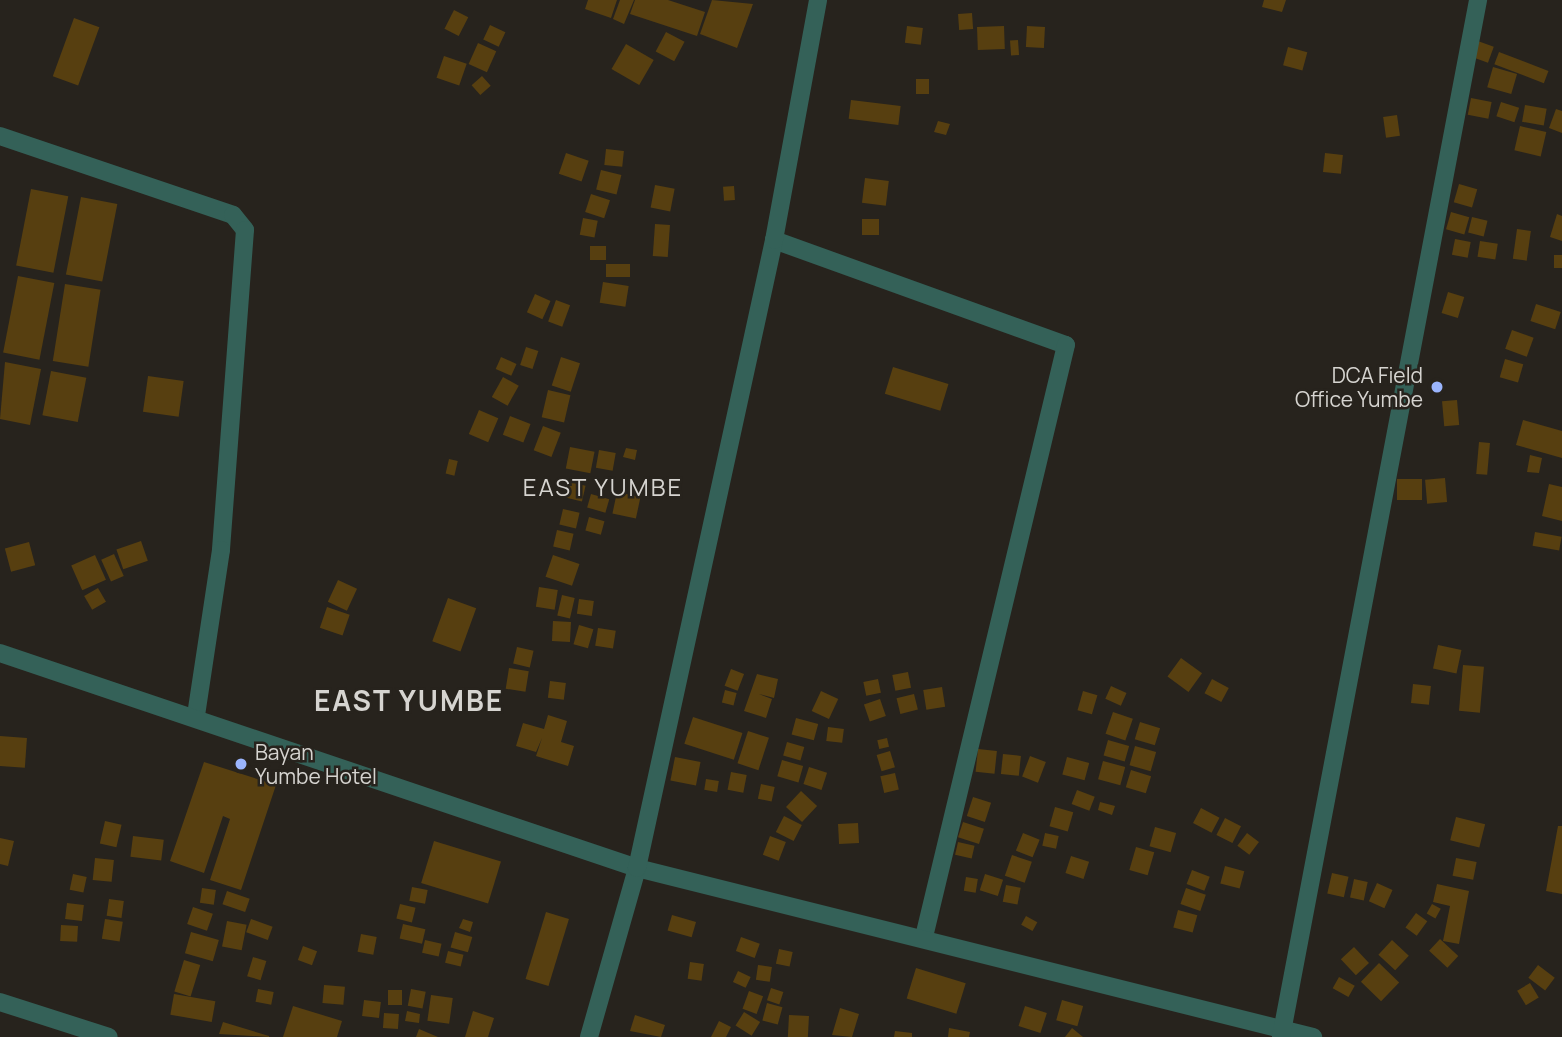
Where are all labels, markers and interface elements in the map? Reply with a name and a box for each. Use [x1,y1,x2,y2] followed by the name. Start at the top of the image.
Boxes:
[1295,362,1423,412] place label: DCA Field Office Yumbe
[1429,379,1445,395] marker: DCA Field Office Yumbe
[524,473,682,501] district label: EAST YUMBE
[315,683,503,717] district label: EAST YUMBE
[255,739,377,789] place label: Bayan Yumbe Hotel
[233,756,249,772] marker: Bayan Yumbe Hotel

